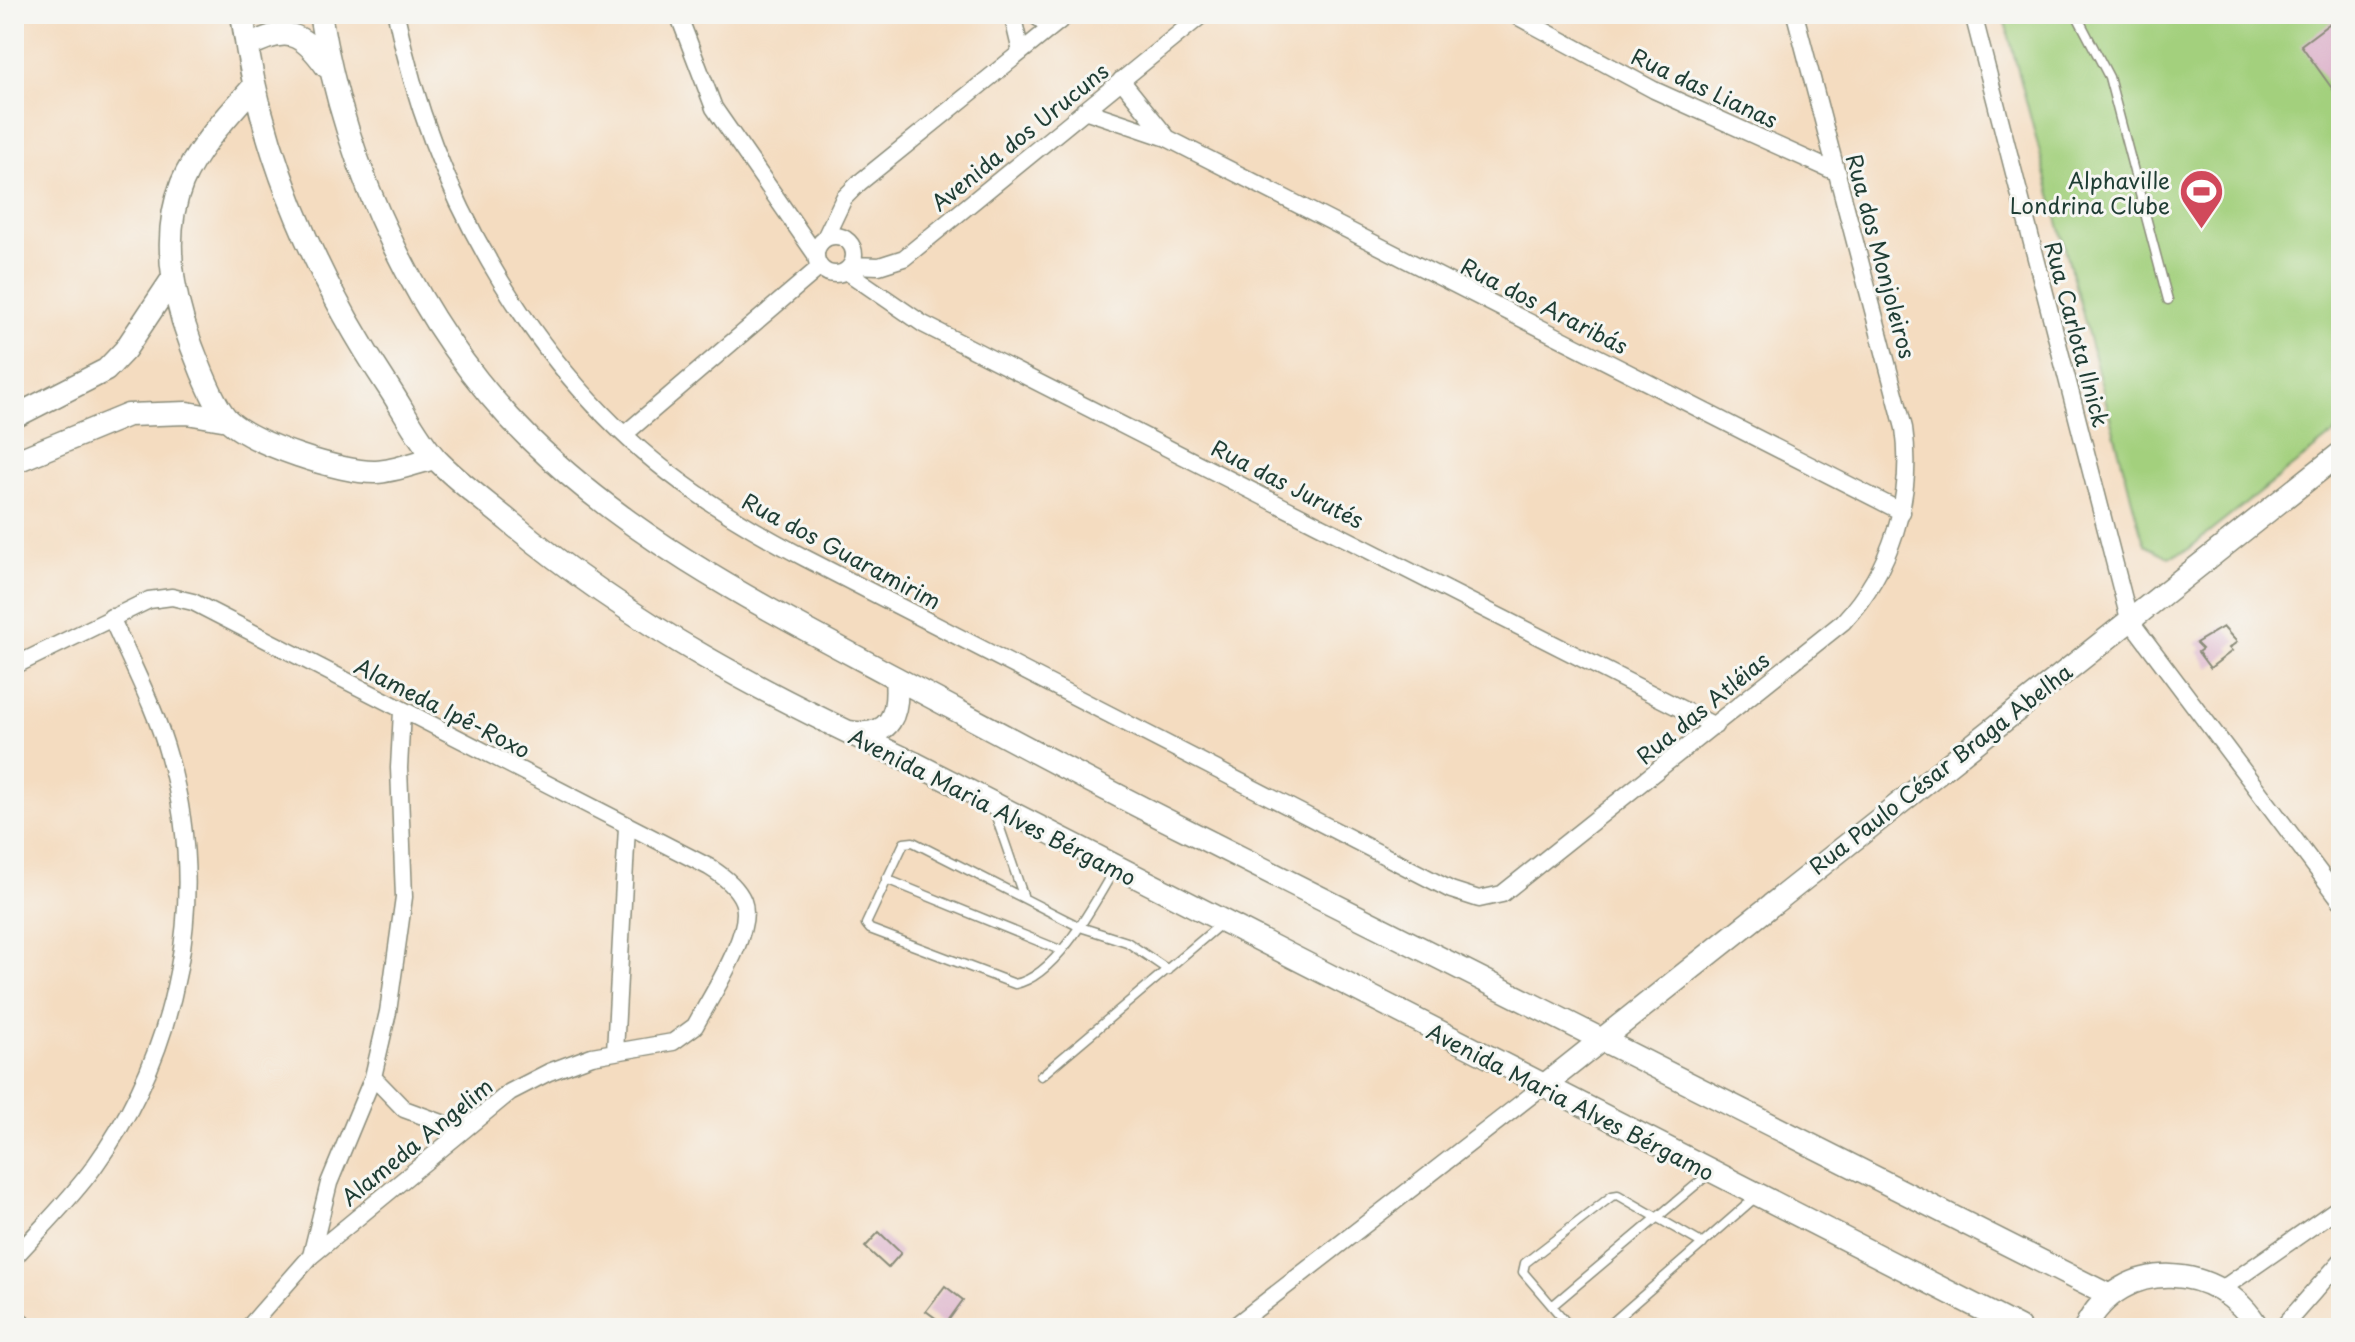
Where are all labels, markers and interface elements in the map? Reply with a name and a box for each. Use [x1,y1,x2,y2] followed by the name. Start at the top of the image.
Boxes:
[1626,39,1784,135] street label: Rua das Lianas
[923,54,1115,218] street label: Avenida dos Urucuns
[1839,150,1925,362] street label: Rua dos Monjoleiros
[2010,163,2170,221] place label: Alphaville Londrina Clube
[2177,168,2225,231] sports icon: Alphaville Londrina Clube
[2037,238,2119,430] street label: Rua Carlota Ilnick
[1456,249,1634,361] street label: Rua dos Araribás
[1206,430,1370,536] street label: Rua das Jurutés
[737,483,947,617] street label: Rua dos Guaramirim
[1628,643,1776,771] street label: Rua das Atléias
[349,648,537,766] street label: Alameda Ipê-Roxo
[1801,654,2079,881] street label: Rua Paulo César Braga Abelha
[844,719,1142,893] street label: Avenida Maria Alves Bérgamo
[1422,1014,1720,1188] street label: Avenida Maria Alves Bérgamo
[333,1069,499,1213] street label: Alameda Angelim

